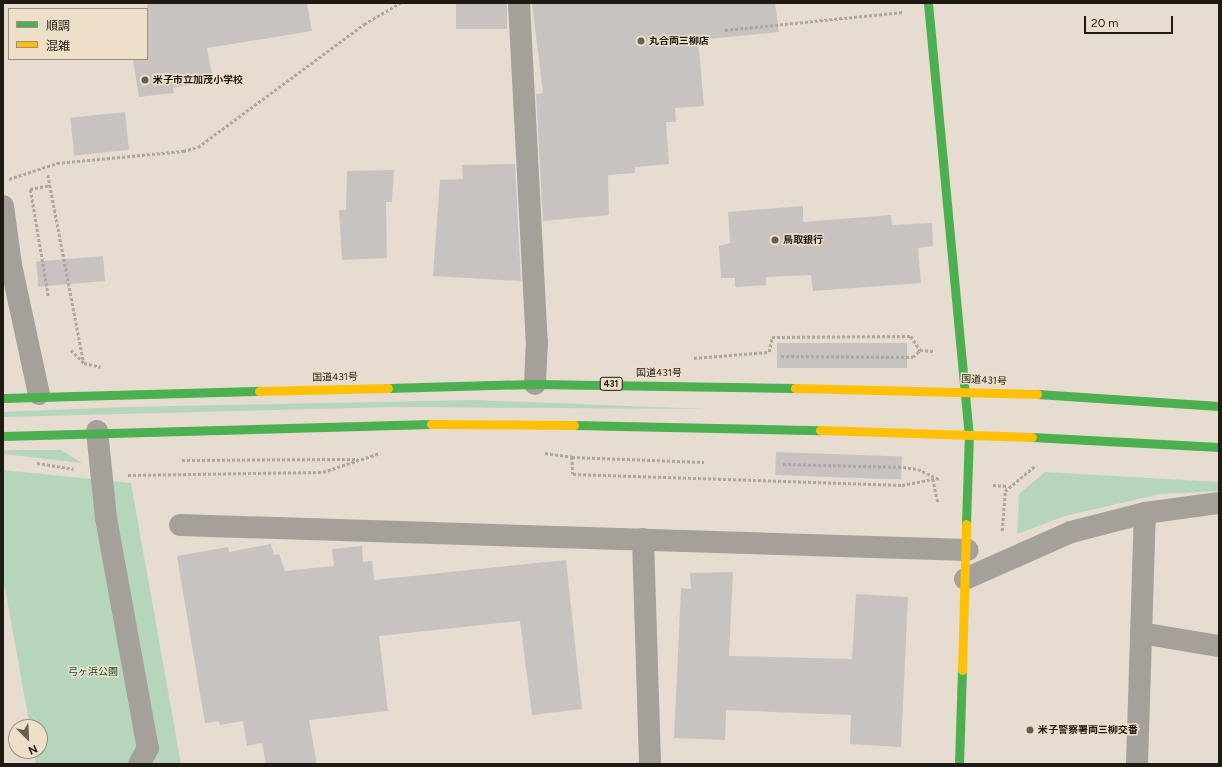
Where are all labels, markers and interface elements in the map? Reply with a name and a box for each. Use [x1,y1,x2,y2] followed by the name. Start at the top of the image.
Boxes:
[8,8,148,60] legend
[1086,8,1175,34] scale bar
[1091,16,1119,30] text: 20 m
[46,19,70,33] text: 順調
[649,35,709,47] place label: 丸合両三柳店
[636,36,646,46] marker: 丸合両三柳店
[46,39,70,53] text: 混雑
[153,74,243,86] place label: 米子市立加茂小学校
[140,75,150,85] marker: 米子市立加茂小学校
[783,234,823,246] place label: 鳥取銀行
[770,235,780,245] marker: 鳥取銀行
[636,367,682,379] street label: 国道431号
[312,371,358,383] street label: 国道431号
[961,373,1007,387] street label: 国道431号
[599,377,623,391] road number: 431
[68,666,118,678] park label: 弓ヶ浜公園
[8,719,48,759] north arrow
[1038,724,1138,736] place label: 米子警察署両三柳交番
[1025,725,1035,735] marker: 米子警察署両三柳交番
[26,742,39,757] text: N

